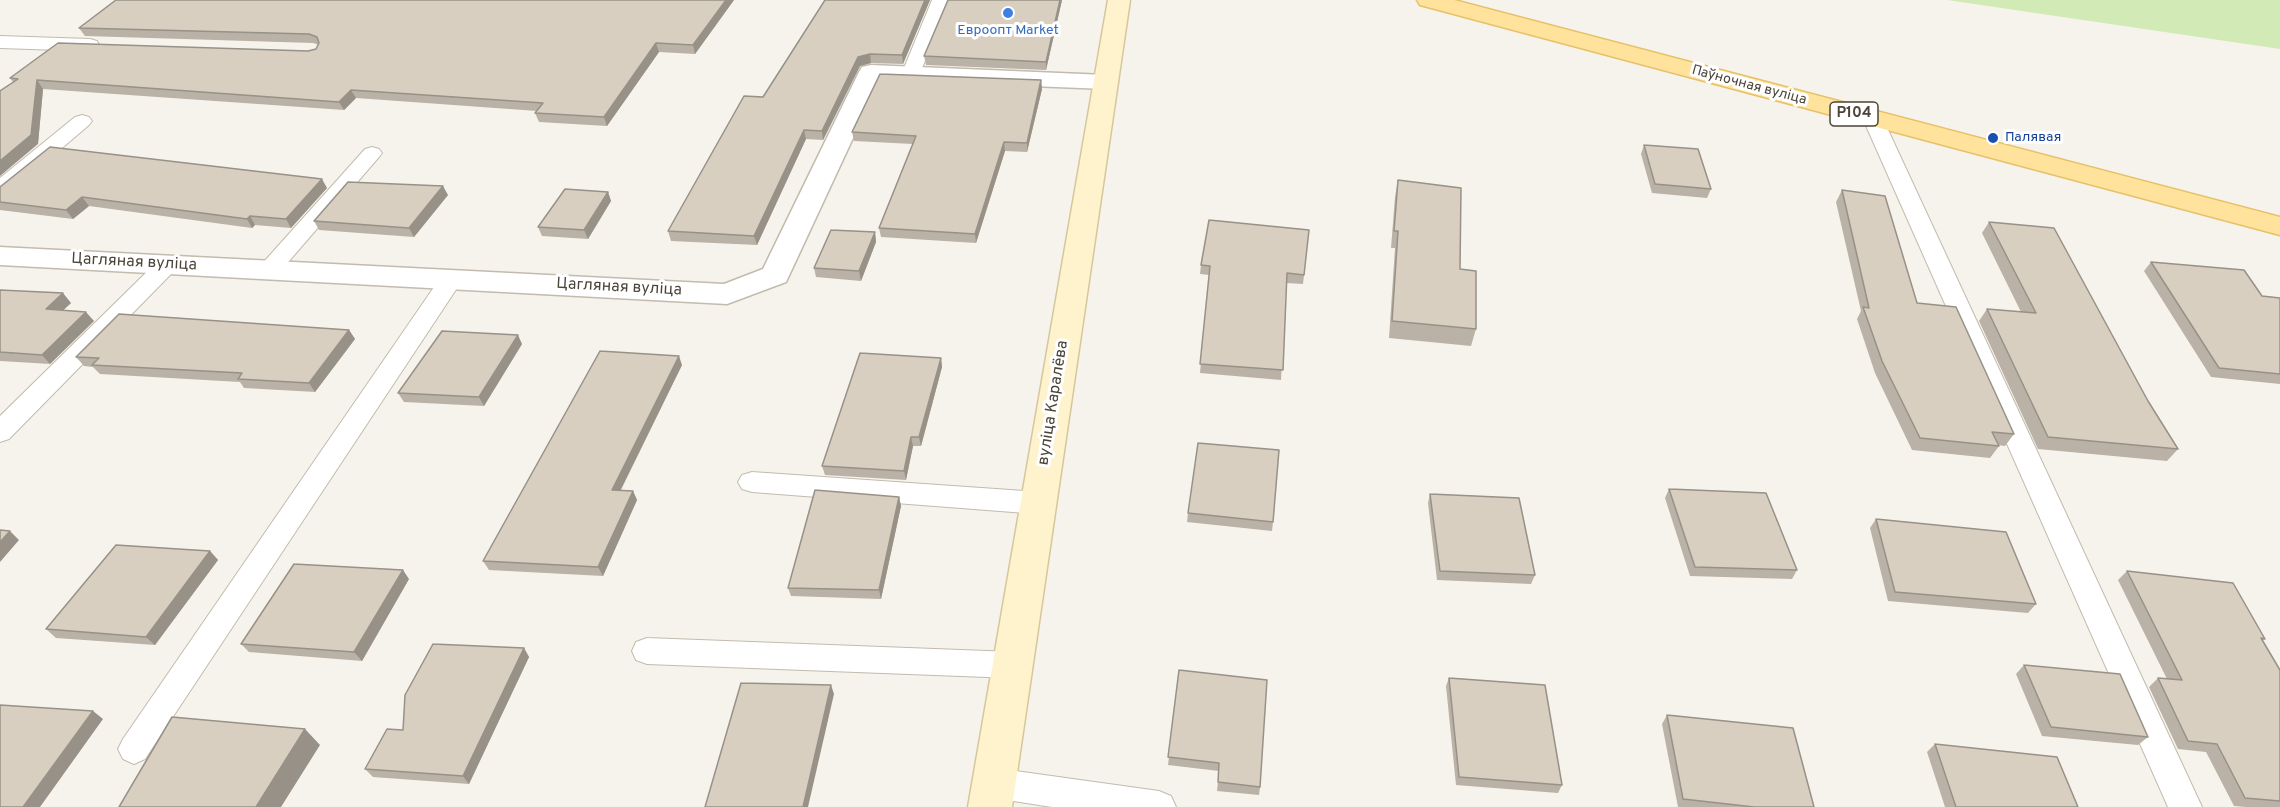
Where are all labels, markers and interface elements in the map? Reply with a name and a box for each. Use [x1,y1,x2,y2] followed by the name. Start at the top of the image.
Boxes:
[1001,6,1015,20] marker: Евроопт Market
[957,23,1059,39] place label: Евроопт Market
[1690,63,1808,109] street label: Паўночная вуліца
[1830,102,1878,126] road number: Р104
[2005,130,2061,146] place label: Палявая
[1986,131,2000,145] marker: Палявая
[71,250,197,276] street label: Цагляная вуліца
[556,275,682,301] street label: Цагляная вуліца
[1035,339,1073,467] street label: вуліца Каралёва

